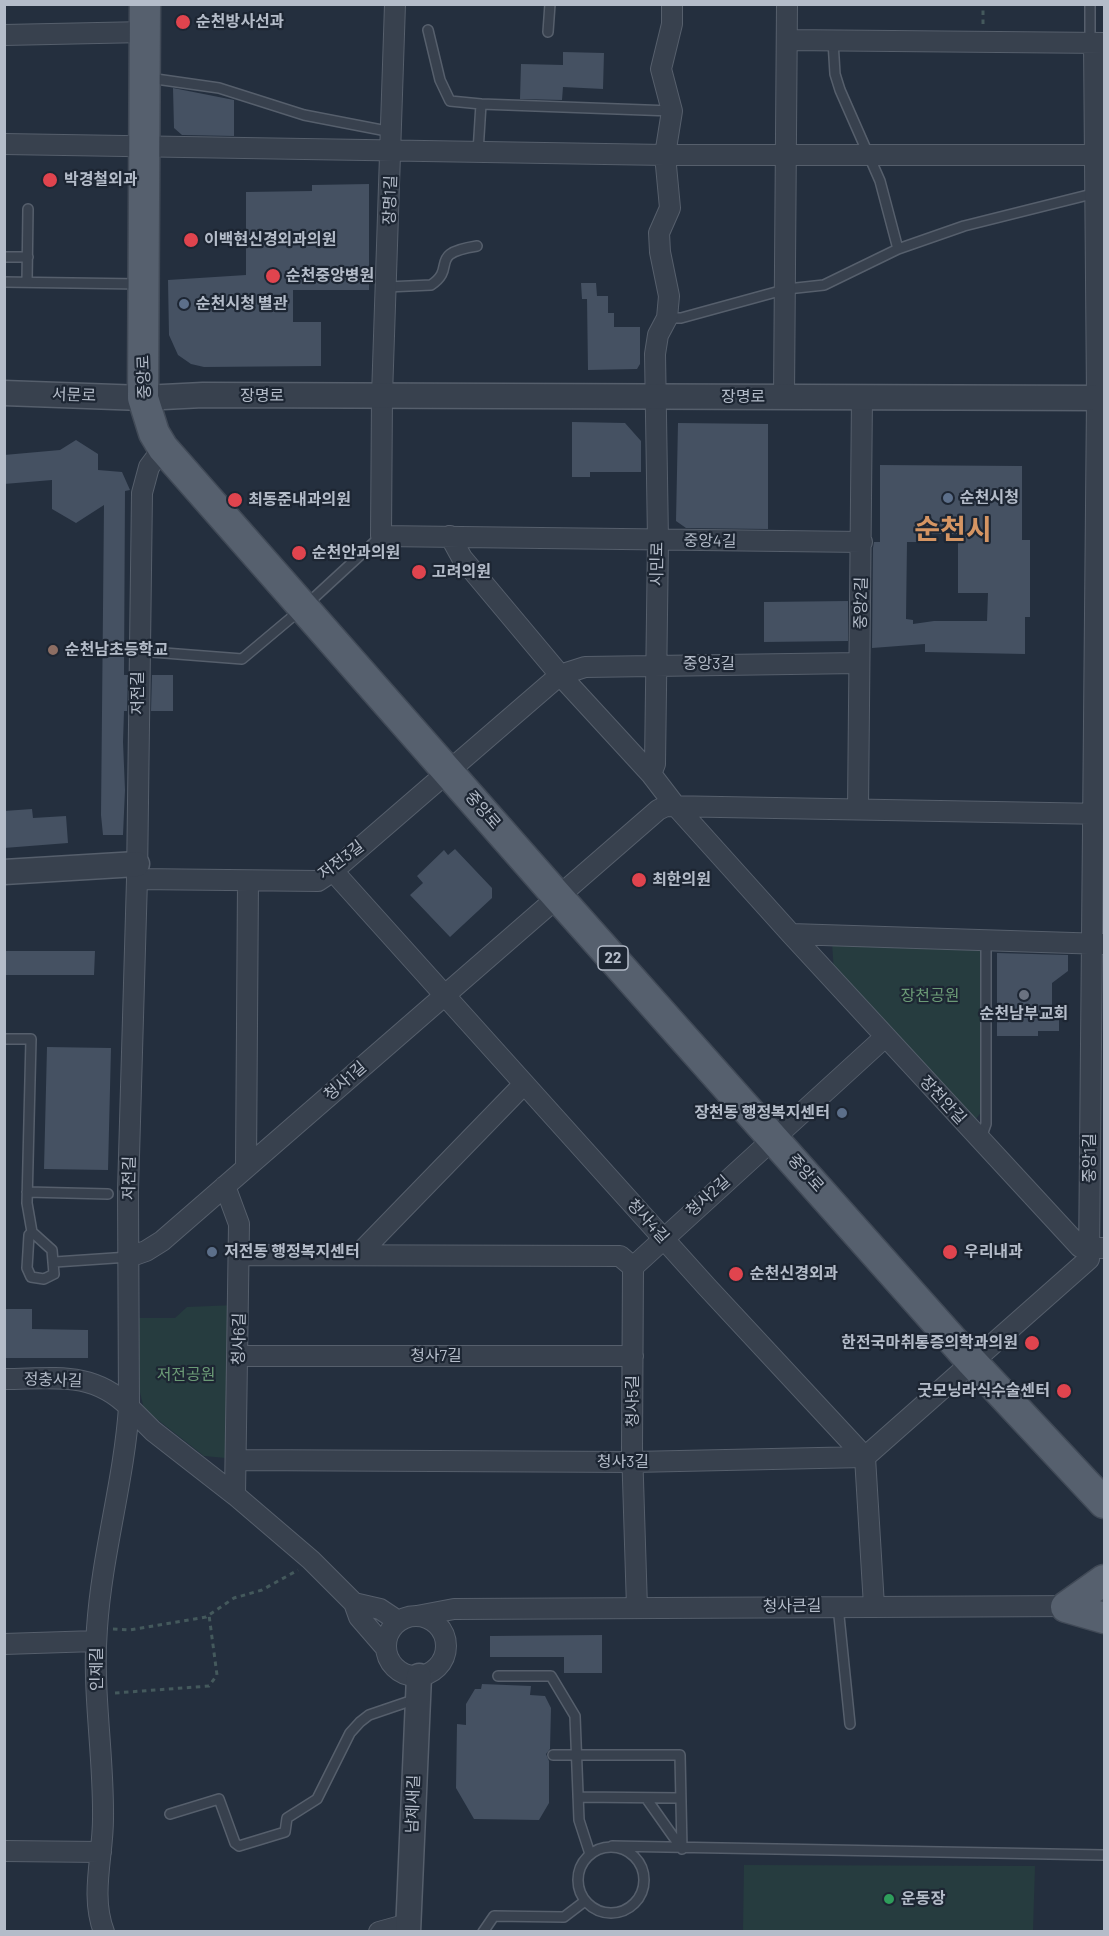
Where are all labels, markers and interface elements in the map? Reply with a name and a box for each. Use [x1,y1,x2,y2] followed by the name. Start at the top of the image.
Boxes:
[196,12,284,32] place label: 순천방사선과
[174,13,192,31] marker: 순천방사선과
[64,170,138,190] place label: 박경철외과
[41,171,59,189] marker: 박경철외과
[380,175,400,225] street label: 장명1길
[204,230,336,250] place label: 이백현신경외과의원
[182,231,200,249] marker: 이백현신경외과의원
[286,266,374,286] place label: 순천중앙병원
[264,267,282,285] marker: 순천중앙병원
[196,294,288,314] place label: 순천시청 별관
[177,297,191,311] marker: 순천시청 별관
[134,355,154,399] street label: 중앙로
[52,385,96,405] street label: 서문로
[240,386,284,406] street label: 장명로
[721,387,765,407] street label: 장명로
[960,488,1019,508] place label: 순천시청
[248,490,351,510] place label: 최동준내과의원
[226,491,244,509] marker: 최동준내과의원
[941,491,955,505] marker: 순천시청
[914,513,992,547] district label: 순천시
[683,531,737,551] street label: 중앙4길
[647,542,667,586] street label: 시민로
[312,543,400,563] place label: 순천안과의원
[290,544,308,562] marker: 순천안과의원
[432,562,491,582] place label: 고려의원
[410,563,428,581] marker: 고려의원
[851,576,871,630] street label: 중앙2길
[65,640,168,660] place label: 순천남초등학교
[46,643,60,657] marker: 순천남초등학교
[683,654,735,674] street label: 중앙3길
[128,671,148,715] street label: 저전길
[461,787,505,833] street label: 중앙로
[314,837,368,883] street label: 저전3길
[652,870,711,890] place label: 최한의원
[630,871,648,889] marker: 최한의원
[598,946,628,970] road number: 22
[901,986,959,1006] park label: 장천공원
[1017,988,1031,1002] marker: 순천남부교회
[980,1004,1068,1024] place label: 순천남부교회
[320,1057,370,1105] street label: 청사1길
[916,1072,970,1128] street label: 장천안길
[694,1103,830,1123] place label: 장천동 행정복지센터
[835,1106,849,1120] marker: 장천동 행정복지센터
[1080,1133,1100,1183] street label: 중앙1길
[784,1150,828,1196] street label: 중앙로
[119,1156,139,1200] street label: 저전길
[682,1171,734,1221] street label: 청사2길
[623,1195,673,1247] street label: 청사4길
[224,1242,360,1262] place label: 저전동 행정복지센터
[964,1242,1023,1262] place label: 우리내과
[941,1243,959,1261] marker: 우리내과
[205,1245,219,1259] marker: 저전동 행정복지센터
[750,1264,838,1284] place label: 순천신경외과
[727,1265,745,1283] marker: 순천신경외과
[229,1313,249,1365] street label: 청사6길
[841,1333,1018,1353] place label: 한전국마취통증의학과의원
[1023,1334,1041,1352] marker: 한전국마취통증의학과의원
[410,1346,462,1366] street label: 청사7길
[157,1365,215,1385] park label: 저전공원
[23,1369,83,1391] street label: 정충사길
[623,1375,643,1427] street label: 청사5길
[918,1381,1050,1401] place label: 굿모닝라식수술센터
[1055,1382,1073,1400] marker: 굿모닝라식수술센터
[597,1452,649,1472] street label: 청사3길
[762,1596,822,1616] street label: 청사큰길
[87,1647,107,1691] street label: 인제길
[402,1774,424,1834] street label: 남제새길
[901,1889,945,1909] place label: 운동장
[882,1892,896,1906] marker: 운동장

